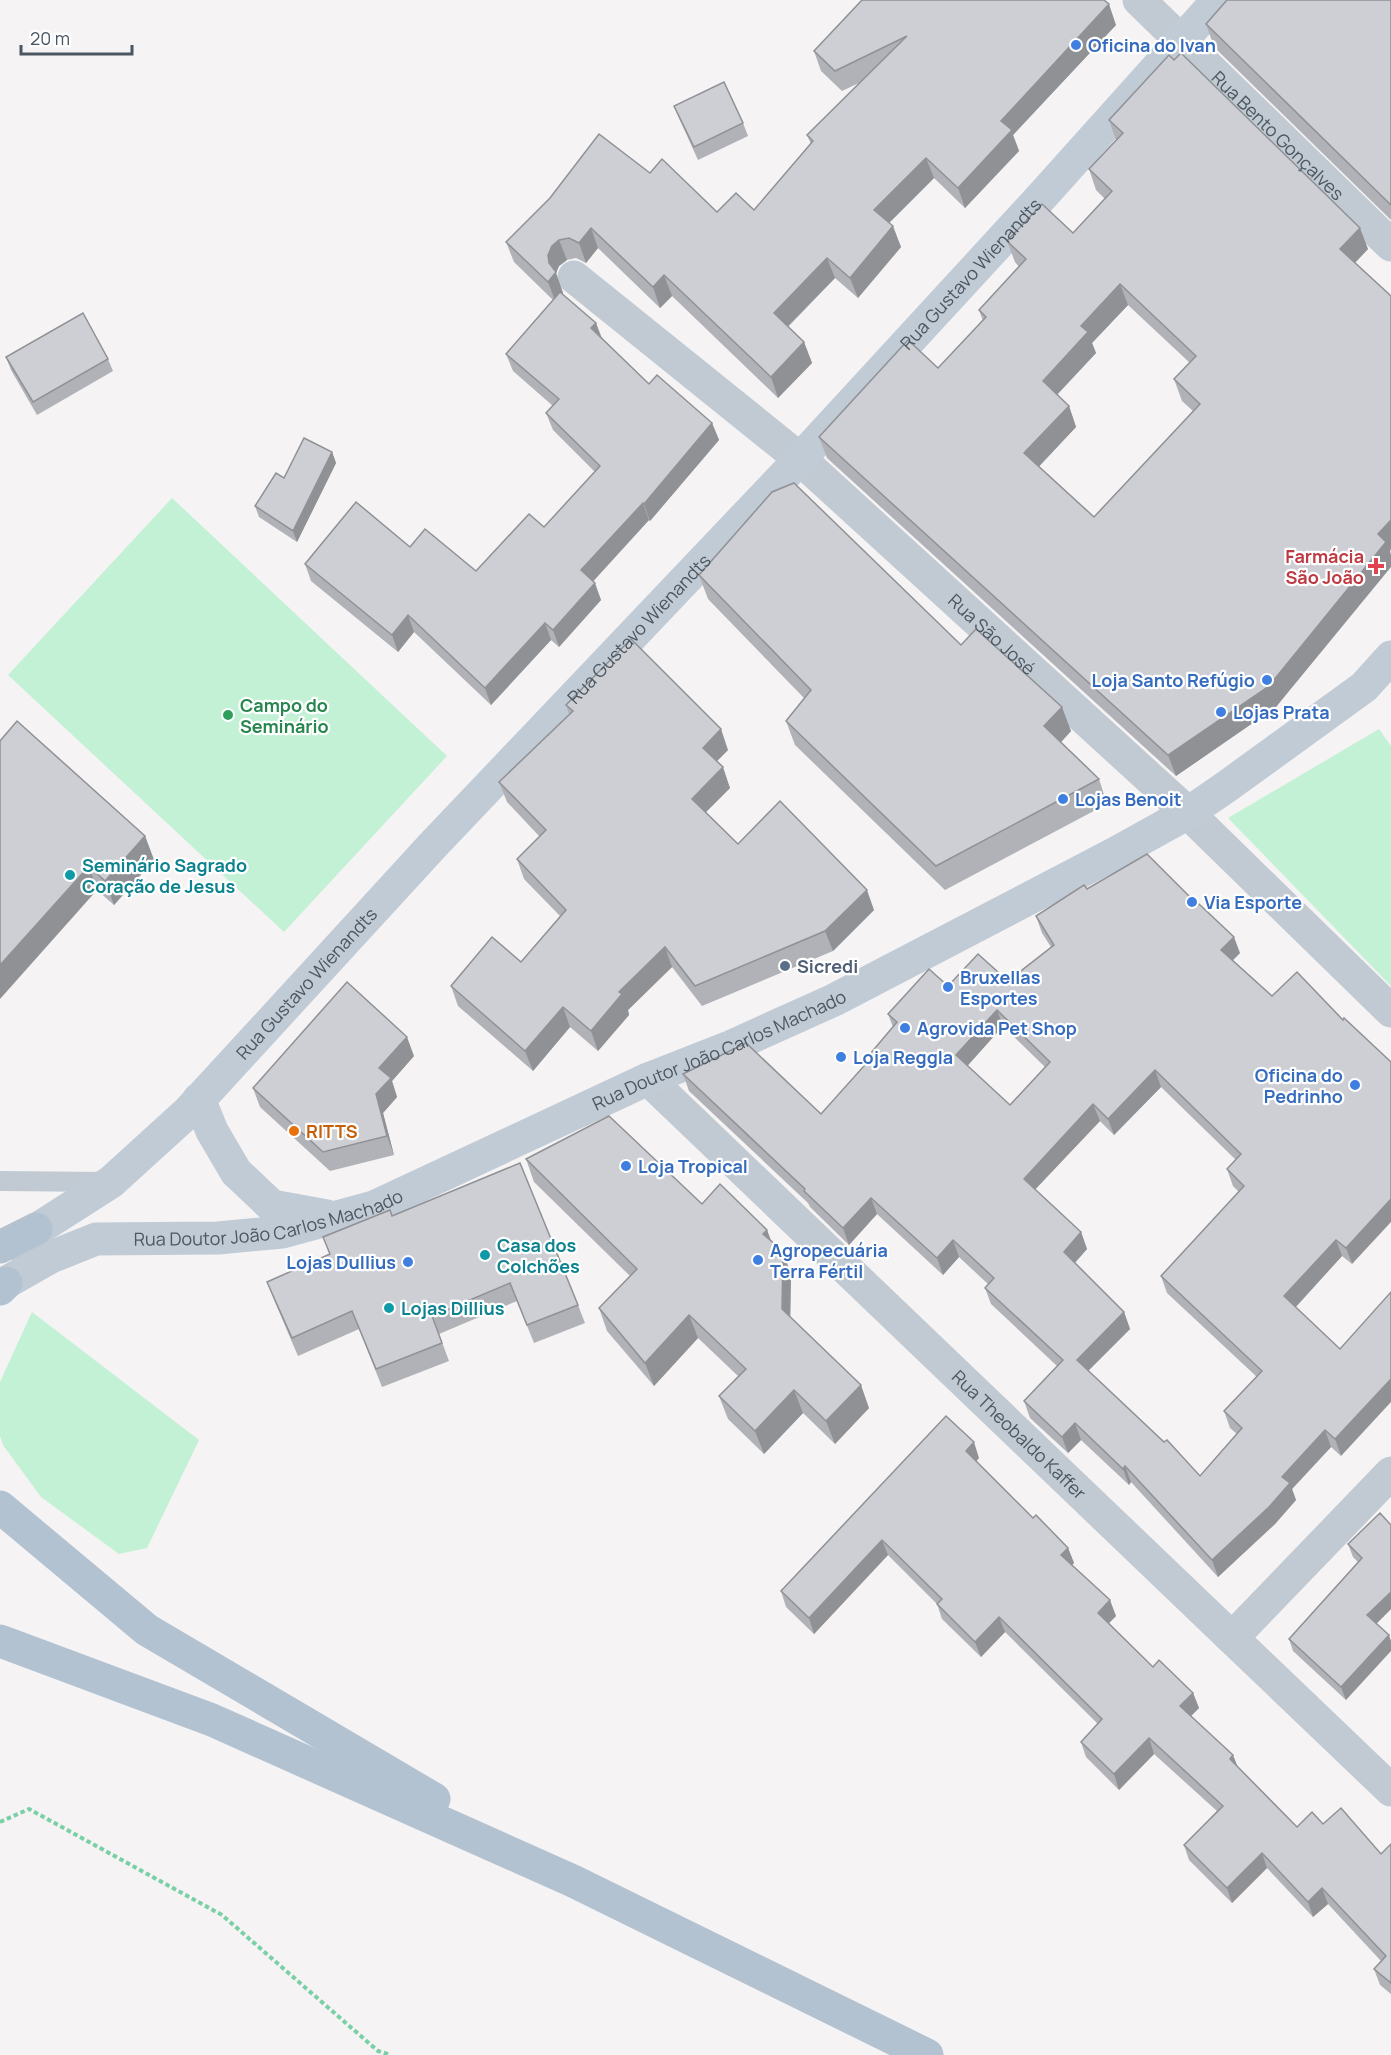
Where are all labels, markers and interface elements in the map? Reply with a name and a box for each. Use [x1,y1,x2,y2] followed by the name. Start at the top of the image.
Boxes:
[21,18,132,56] scale bar
[30,26,70,50] text: 20 m
[1088,33,1216,57] place label: Oficina do Ivan
[1069,38,1083,52] marker: Oficina do Ivan
[1207,65,1349,205] street label: Rua Bento Gonçalves
[895,193,1046,355] street label: Rua Gustavo Wienandts
[1285,544,1364,589] place label: Farmácia São João
[562,549,716,709] street label: Rua Gustavo Wienandts
[1369,559,1383,573] marker: Farmácia São João
[943,588,1041,680] street label: Rua São José
[1092,668,1255,692] place label: Loja Santo Refúgio
[1260,673,1274,687] marker: Loja Santo Refúgio
[240,693,329,738] place label: Campo do Seminário
[1233,700,1330,724] place label: Lojas Prata
[1214,705,1228,719] marker: Lojas Prata
[221,708,235,722] marker: Campo do Seminário
[1075,787,1182,811] place label: Lojas Benoit
[1056,792,1070,806] marker: Lojas Benoit
[82,853,247,898] place label: Seminário Sagrado Coração de Jesus
[63,868,77,882] marker: Seminário Sagrado Coração de Jesus
[1204,890,1302,914] place label: Via Esporte
[1185,895,1199,909] marker: Via Esporte
[230,902,382,1064] street label: Rua Gustavo Wienandts
[797,954,858,978] place label: Sicredi
[778,959,792,973] marker: Sicredi
[960,965,1041,1010] place label: Bruxellas Esportes
[941,980,955,994] marker: Bruxellas Esportes
[588,984,850,1115] street label: Rua Doutor João Carlos Machado
[917,1016,1077,1040] place label: Agrovida Pet Shop
[898,1021,912,1035] marker: Agrovida Pet Shop
[853,1045,953,1069] place label: Loja Reggla
[834,1050,848,1064] marker: Loja Reggla
[1255,1063,1343,1108] place label: Oficina do Pedrinho
[1348,1078,1362,1092] marker: Oficina do Pedrinho
[306,1119,358,1143] place label: RITTS
[287,1124,301,1138] marker: RITTS
[638,1154,748,1178] place label: Loja Tropical
[619,1159,633,1173] marker: Loja Tropical
[134,1183,407,1251] street label: Rua Doutor João Carlos Machado
[497,1233,580,1278] place label: Casa dos Colchões
[770,1238,888,1283] place label: Agropecuária Terra Fértil
[478,1248,492,1262] marker: Casa dos Colchões
[286,1250,396,1274] place label: Lojas Dullius
[751,1253,765,1267] marker: Agropecuária Terra Fértil
[401,1255,415,1269] marker: Lojas Dullius
[401,1296,505,1320] place label: Lojas Dillius
[382,1301,396,1315] marker: Lojas Dillius
[947,1364,1092,1505] street label: Rua Theobaldo Kaffer

